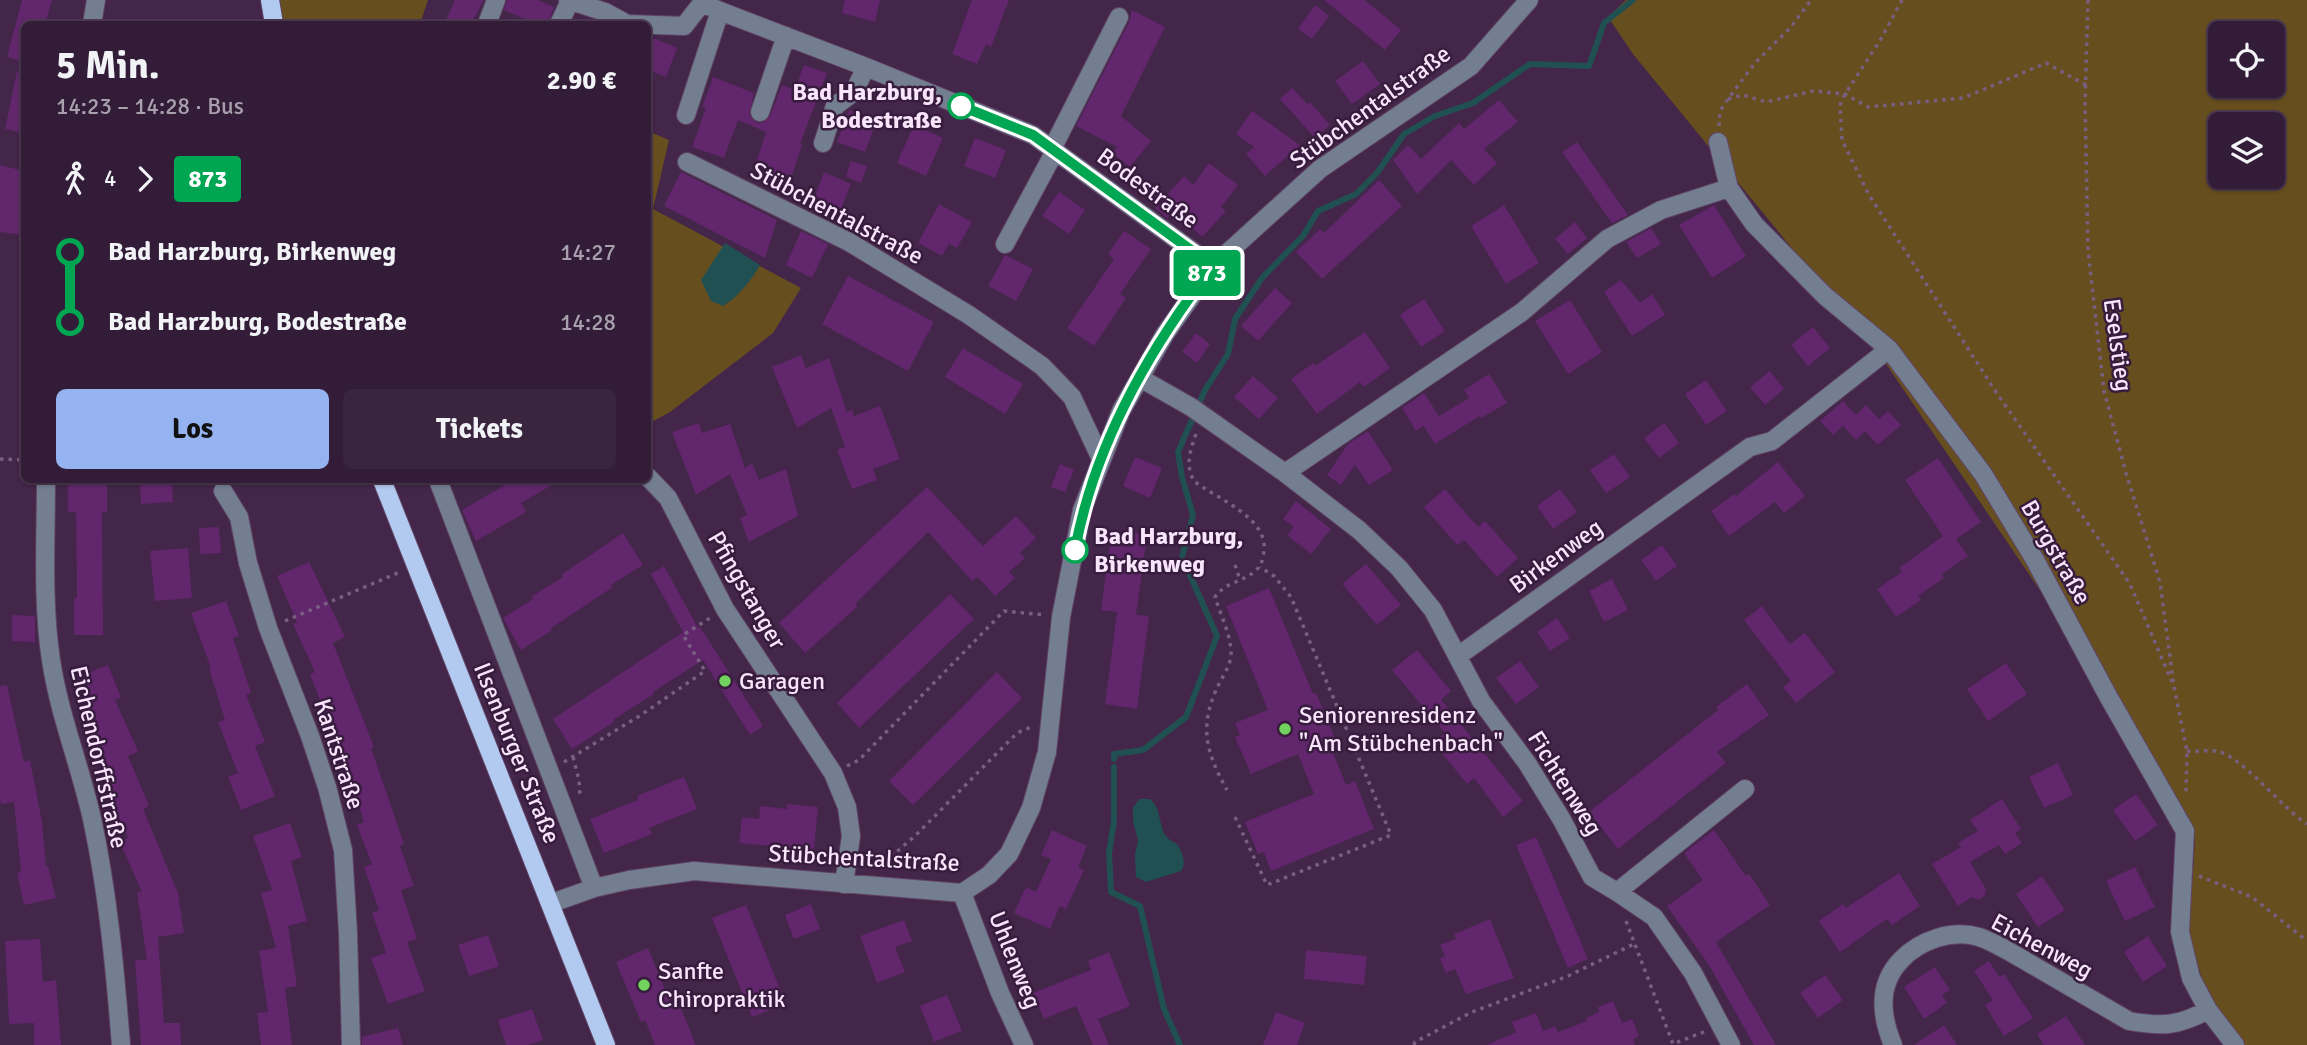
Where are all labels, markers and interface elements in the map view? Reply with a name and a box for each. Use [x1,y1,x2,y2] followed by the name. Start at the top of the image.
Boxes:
[2208,21,2285,189] map controls
[2208,21,2285,98] button: locate
[1284,39,1456,175] street label: Stübchentalstraße
[56,42,160,89] text: 5 Min.
[547,65,616,97] text: 2.90 €
[792,77,942,135] place label: Bad Harzburg, Bodestraße
[56,92,244,121] text: 14:23 – 14:28 · Bus
[948,93,974,119] marker: Bad Harzburg, Bodestraße
[2208,112,2285,189] button: layers
[1091,141,1205,235] street label: Bodestraße
[745,155,929,271] street label: Stübchentalstraße
[56,160,94,198] icon: walk
[126,160,164,198] icon: forward
[104,164,116,193] text: 4
[188,164,227,194] text: 873
[108,236,396,268] text: Bad Harzburg, Birkenweg
[560,238,616,267] text: 14:27
[1167,250,1247,296] line badge: 873
[1188,258,1226,288] text: 873
[2097,297,2139,393] street label: Eselstieg
[108,306,407,338] text: Bad Harzburg, Bodestraße
[560,308,616,337] text: 14:28
[56,389,329,469] button: Los
[343,389,616,469] button: Tickets
[2014,494,2098,610] street label: Burgstraße
[1504,512,1608,600] street label: Birkenweg
[1094,521,1244,579] place label: Bad Harzburg, Birkenweg
[701,526,793,654] street label: Pfingstanger
[1062,537,1088,563] marker: Bad Harzburg, Birkenweg
[467,658,567,848] street label: Ilsenburger Straße
[63,663,135,851] street label: Eichendorffstraße
[739,666,825,696] place label: Garagen
[717,673,733,689] marker: Garagen
[307,695,371,813] street label: Kantstraße
[1299,700,1503,758] place label: Seniorenresidenz "Am Stübchenbach"
[1277,721,1293,737] marker: Seniorenresidenz "Am Stübchenbach"
[1521,725,1609,841] street label: Fichtenweg
[768,838,960,878] street label: Stübchentalstraße
[982,907,1048,1013] street label: Uhlenweg
[1986,907,2098,985] street label: Eichenweg
[658,956,786,1014] place label: Sanfte Chiropraktik
[636,977,652,993] marker: Sanfte Chiropraktik

